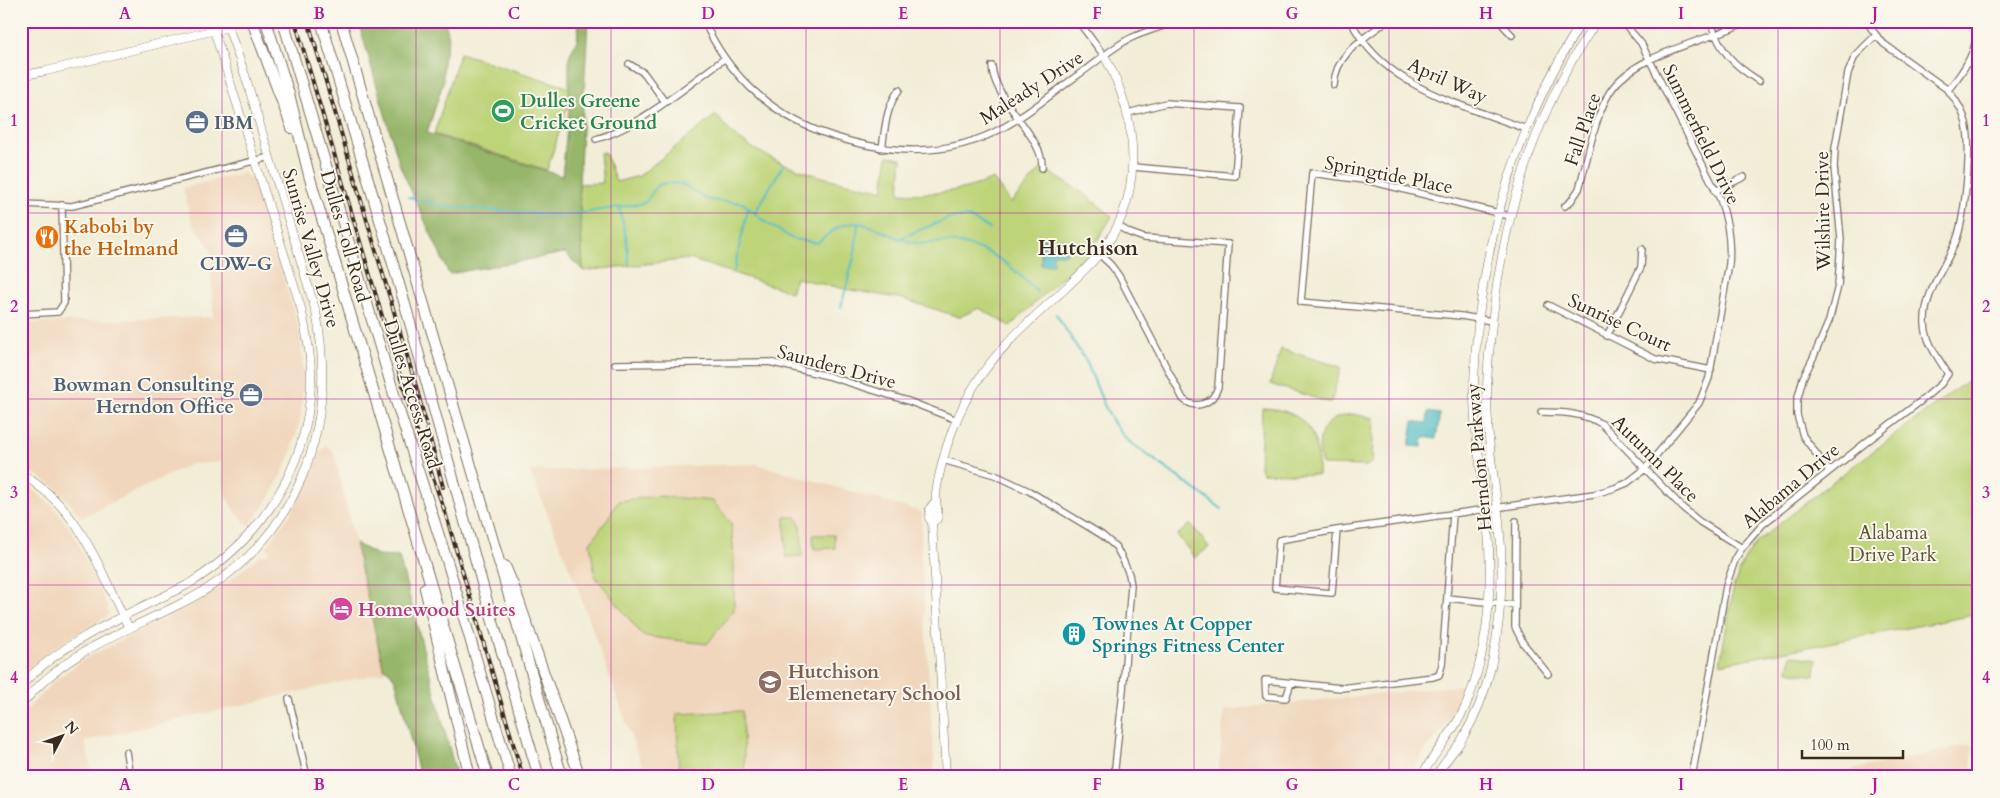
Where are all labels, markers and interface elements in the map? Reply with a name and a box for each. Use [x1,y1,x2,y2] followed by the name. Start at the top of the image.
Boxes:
[119,3,131,25] text: A
[313,3,325,25] text: B
[508,3,520,25] text: C
[701,3,715,25] text: D
[898,3,908,25] text: E
[1092,3,1102,25] text: F
[1285,3,1299,25] text: G
[1479,3,1493,25] text: H
[1678,3,1684,25] text: I
[1870,3,1878,25] text: J
[975,45,1089,131] street label: Maleady Drive
[1403,52,1492,110] street label: April Way
[1656,60,1746,209] street label: Summerfield Drive
[520,88,657,136] place label: Dulles Greene Cricket Ground
[1558,89,1608,169] street label: Fall Place
[490,98,516,124] sports icon: Dulles Greene Cricket Ground
[184,109,210,135] office icon: IBM
[10,110,18,132] text: 1
[214,110,254,136] place label: IBM
[1982,110,1990,132] text: 1
[1322,150,1455,200] street label: Springtide Place
[1809,151,1837,272] street label: Wilshire Drive
[276,166,346,331] street label: Sunrise Valley Drive
[314,167,376,305] street label: Dulles Toll Road
[64,214,179,262] place label: Kabobi by the Helmand
[223,223,249,249] office icon: CDW-G
[34,224,60,250] restaurant icon: Kabobi by the Helmand
[1038,234,1139,263] district label: Hutchison
[200,251,272,277] place label: CDW-G
[1564,288,1675,358] street label: Sunrise Court
[10,296,18,318] text: 2
[1982,296,1990,318] text: 2
[377,317,447,472] street label: Dulles Access Road
[774,339,899,395] street label: Saunders Drive
[53,372,235,420] place label: Bowman Consulting Herndon Office
[238,382,264,408] office icon: Bowman Consulting Herndon Office
[1460,382,1498,532] street label: Herndon Parkway
[1606,409,1705,508] street label: Autumn Place
[1736,437,1845,534] street label: Alabama Drive
[10,482,18,504] text: 3
[1982,482,1990,504] text: 3
[1849,520,1938,568] park label: Alabama Drive Park
[328,596,354,622] hotel icon: Homewood Suites
[358,597,515,623] place label: Homewood Suites
[1092,611,1285,659] place label: Townes At Copper Springs Fitness Center
[1061,621,1087,647] building icon: Townes At Copper Springs Fitness Center
[788,659,962,707] place label: Hutchison Elemenetary School
[10,667,18,689] text: 4
[1982,667,1990,689] text: 4
[757,669,783,695] school or university icon: Hutchison Elemenetary School
[38,710,88,760] north arrow
[60,717,83,739] text: N
[1802,728,1904,760] scale bar
[1810,735,1850,755] text: 100 m
[119,774,131,796] text: A
[313,774,325,796] text: B
[508,774,520,796] text: C
[701,774,715,796] text: D
[898,774,908,796] text: E
[1092,774,1102,796] text: F
[1285,774,1299,796] text: G
[1479,774,1493,796] text: H
[1678,774,1684,796] text: I
[1870,774,1878,796] text: J

